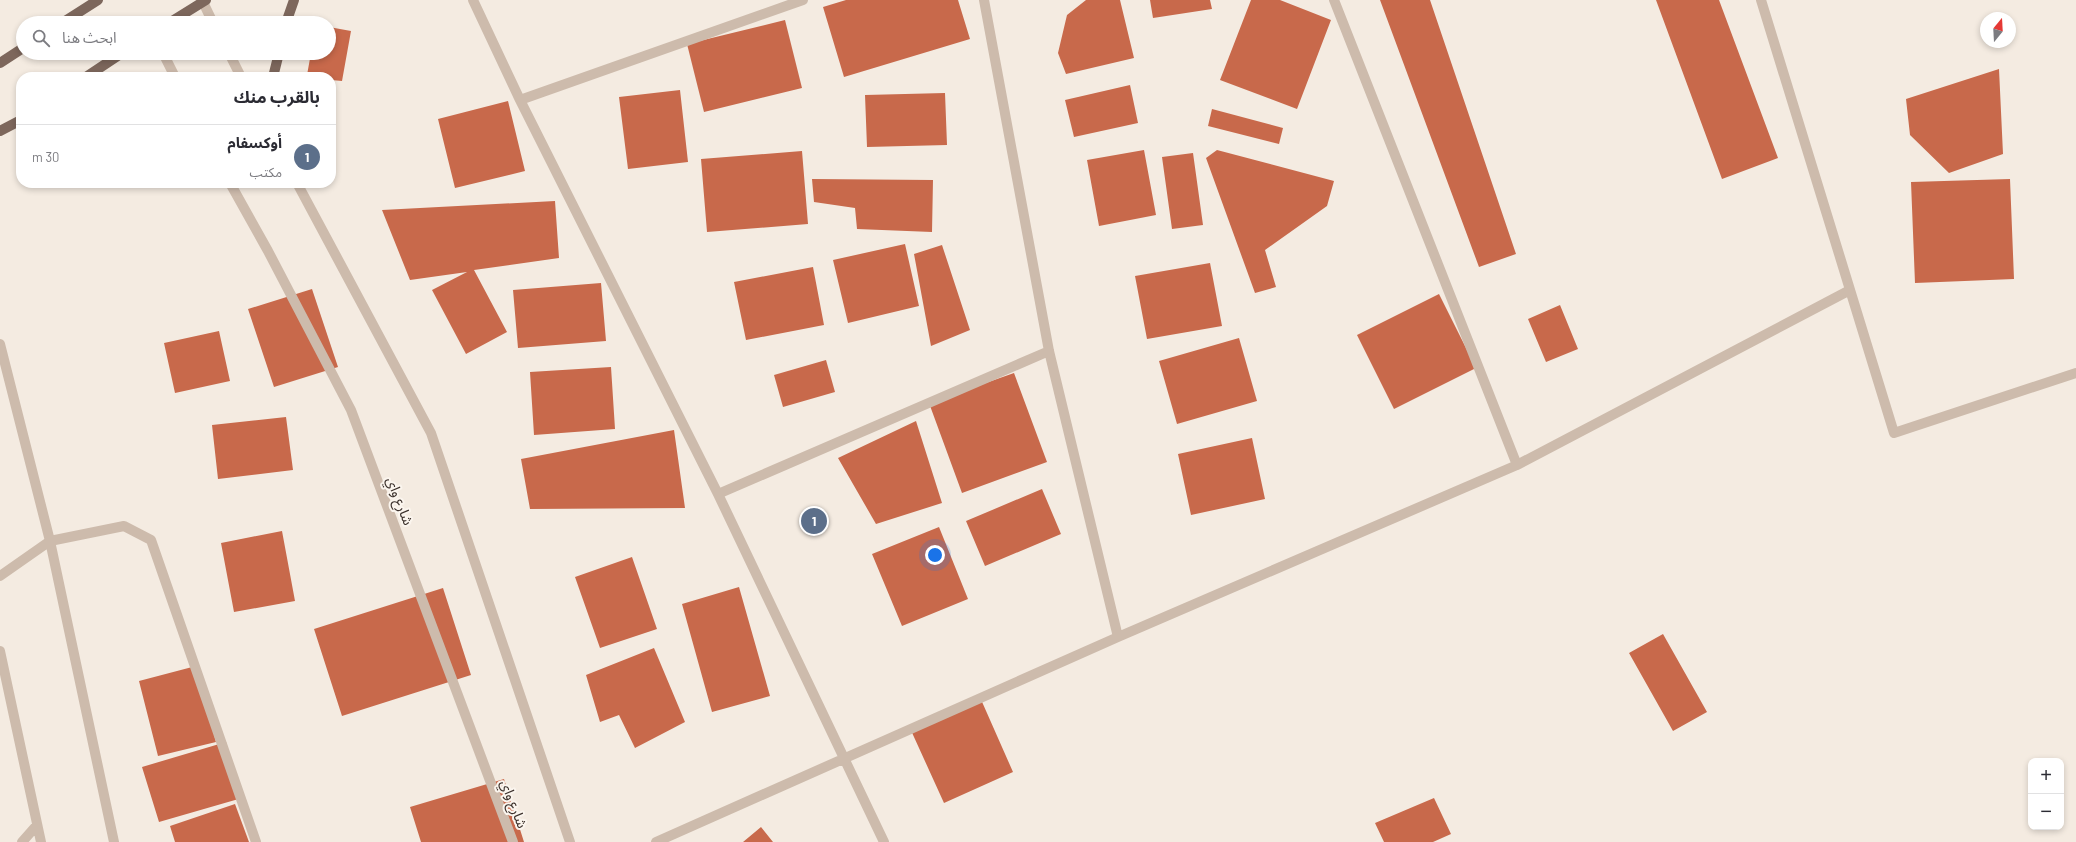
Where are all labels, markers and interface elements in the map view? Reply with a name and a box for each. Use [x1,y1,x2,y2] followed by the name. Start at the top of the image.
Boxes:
[1980,12,2016,48] north arrow
[16,16,336,60] search box
[30,27,52,49] icon: search
[62,28,117,46] text: ابحث هنا
[234,86,320,106] text: بالقرب منك
[227,133,282,151] text: أوكسفام
[32,149,59,165] text: 30 m
[305,149,309,165] text: 1
[250,164,282,180] text: مكتب
[380,474,417,529] street label: شارع واي
[801,506,827,536] pin: 1
[925,545,945,565] your location
[2028,758,2064,830] map controls
[2028,758,2064,794] button: +
[494,777,531,832] street label: شارع واي
[2028,794,2064,830] button: −

